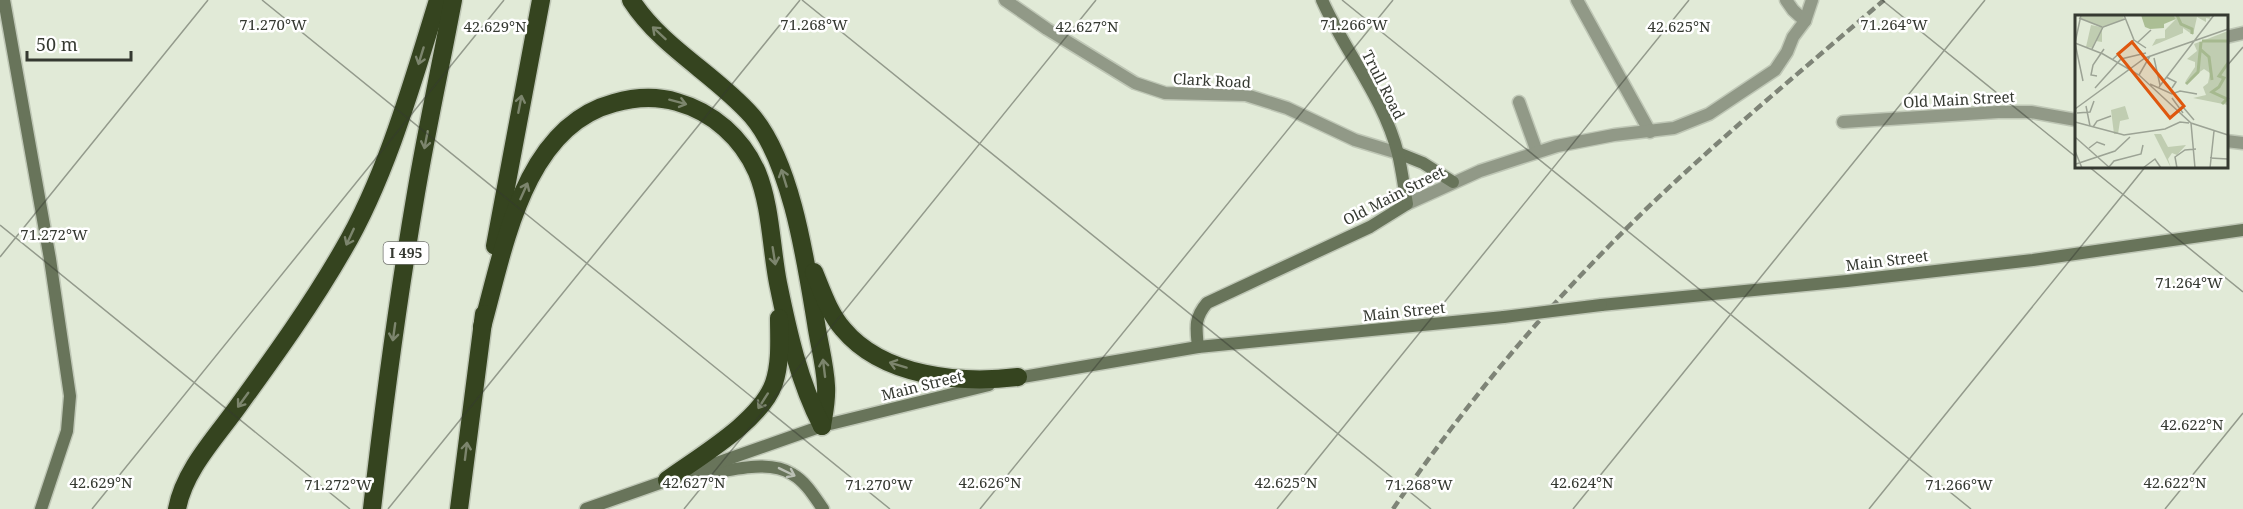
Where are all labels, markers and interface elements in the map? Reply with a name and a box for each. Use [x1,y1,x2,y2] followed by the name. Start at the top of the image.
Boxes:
[239,14,307,34] text: 71.270°W
[780,14,848,34] text: 71.268°W
[1320,14,1388,34] text: 71.266°W
[1860,14,1928,34] text: 71.264°W
[2075,15,2228,168] inset map
[463,16,527,36] text: 42.629°N
[1055,16,1119,36] text: 42.627°N
[1647,16,1711,36] text: 42.625°N
[27,24,130,62] scale bar
[651,26,666,40] one-way arrow
[36,32,78,56] text: 50 m
[415,46,426,65] one-way arrow
[1358,47,1410,123] street label: Trull Road
[1172,68,1252,92] street label: Clark Road
[1903,86,2015,112] street label: Old Main Street
[515,94,526,114] one-way arrow
[668,97,687,109] one-way arrow
[420,130,431,149] one-way arrow
[1339,161,1448,229] street label: Old Main Street
[778,169,789,188] one-way arrow
[519,182,530,200] one-way arrow
[20,224,88,244] text: 71.272°W
[343,228,355,246] one-way arrow
[384,242,428,264] road number: I 495
[769,245,780,265] one-way arrow
[1845,245,1929,275] street label: Main Street
[2155,272,2223,292] text: 71.264°W
[1362,297,1446,325] street label: Main Street
[389,322,400,342] one-way arrow
[819,359,830,379] one-way arrow
[889,359,908,370] one-way arrow
[879,365,964,405] street label: Main Street
[237,391,249,407] one-way arrow
[757,392,769,409] one-way arrow
[2160,414,2224,434] text: 42.622°N
[461,441,472,461] one-way arrow
[777,467,795,478] one-way arrow
[69,472,133,492] text: 42.629°N
[662,472,726,492] text: 42.627°N
[958,472,1022,492] text: 42.626°N
[1254,472,1318,492] text: 42.625°N
[1550,472,1614,492] text: 42.624°N
[2143,472,2207,492] text: 42.622°N
[304,474,372,494] text: 71.272°W
[845,474,913,494] text: 71.270°W
[1385,474,1453,494] text: 71.268°W
[1925,474,1993,494] text: 71.266°W

